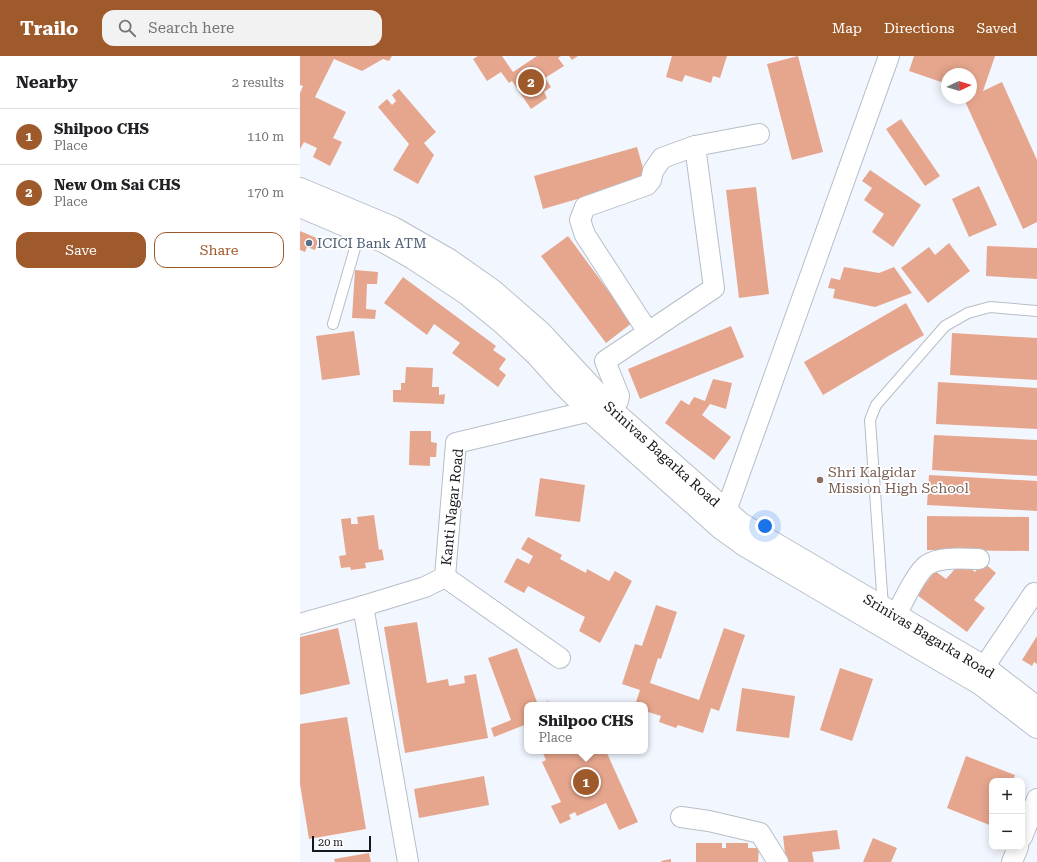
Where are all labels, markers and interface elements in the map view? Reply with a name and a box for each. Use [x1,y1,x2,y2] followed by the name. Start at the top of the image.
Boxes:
[102,10,382,46] search box
[20,17,78,40] text: Trailo
[116,17,138,39] icon: search
[148,19,234,37] text: Search here
[832,20,862,36] text: Map
[884,20,954,36] text: Directions
[976,20,1017,36] text: Saved
[518,67,544,97] pin: 2
[941,68,977,104] north arrow
[16,72,78,92] text: Nearby
[232,75,284,90] text: 2 results
[54,120,149,138] text: Shilpoo CHS
[25,129,33,144] text: 1
[247,129,284,144] text: 110 m
[54,138,88,153] text: Place
[54,176,180,194] text: New Om Sai CHS
[25,185,33,200] text: 2
[247,185,284,200] text: 170 m
[54,194,88,209] text: Place
[16,232,146,268] button: Save
[154,232,284,268] button: Share
[317,235,427,251] place label: ICICI Bank ATM
[304,238,314,248] marker: ICICI Bank ATM
[601,398,723,510] street label: Srinivas Bagarka Road
[438,448,466,566] street label: Kanti Nagar Road
[828,464,969,496] place label: Shri Kalgidar Mission High School
[815,475,825,485] marker: Shri Kalgidar Mission High School
[755,516,775,536] your location
[861,591,997,681] street label: Srinivas Bagarka Road
[524,702,648,754] popup
[539,712,633,730] text: Shilpoo CHS
[539,730,572,745] text: Place
[573,767,599,797] pin: 1
[989,778,1025,850] map controls
[989,778,1025,814] button: +
[989,814,1025,850] button: −
[312,834,371,853] scale bar
[318,836,343,849] text: 20 m

